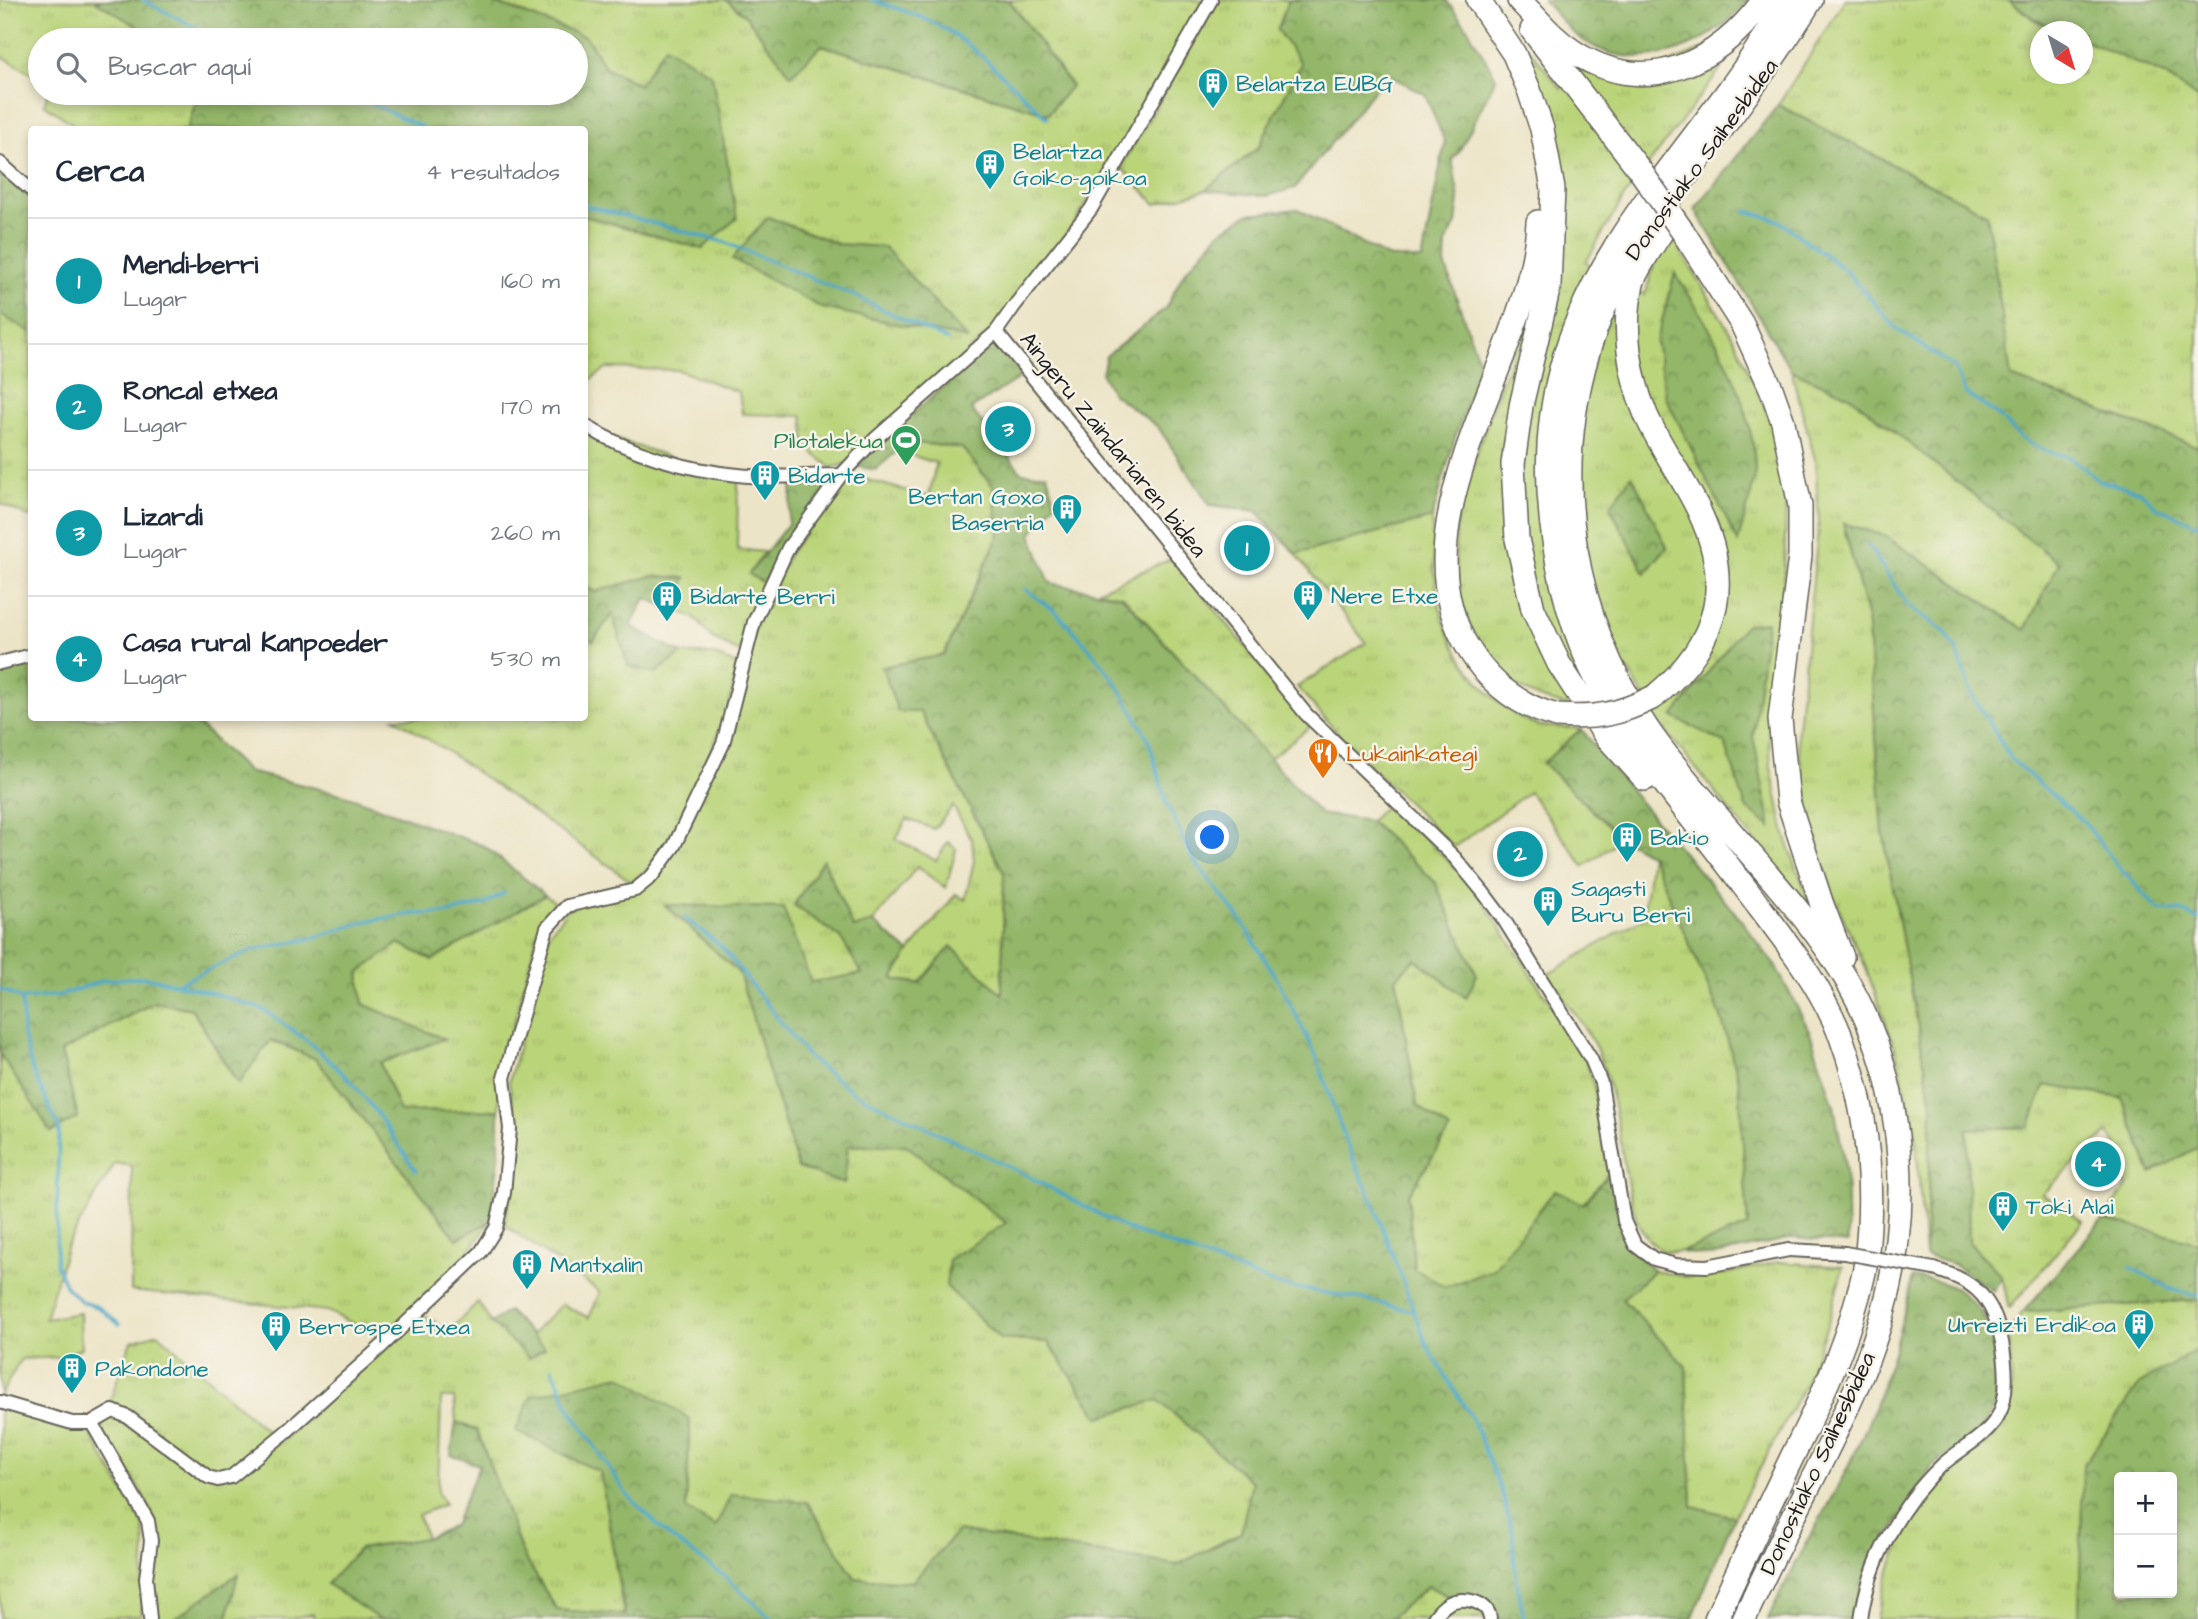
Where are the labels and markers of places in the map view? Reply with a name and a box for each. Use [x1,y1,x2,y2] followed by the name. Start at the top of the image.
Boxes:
[1196,66,1230,110] building icon: Belartza EUBG
[1236,68,1393,100] place label: Belartza EUBG
[1013,136,1147,195] place label: Belartza Goiko-goikoa
[973,147,1007,191] building icon: Belartza Goiko-goikoa
[985,403,1031,455] pin: 3
[889,423,923,467] sports icon: Pilotalekua
[774,425,883,457] place label: Pilotalekua
[748,458,782,502] building icon: Bidarte
[788,460,866,492] place label: Bidarte
[908,481,1044,539] place label: Bertan Goxo Baserria
[1050,492,1084,536] building icon: Bertan Goxo Baserria
[1224,522,1270,574] pin: 1
[1291,578,1325,622] building icon: Nere Etxe
[650,579,684,623] building icon: Bidarte Berri
[1331,580,1438,612] place label: Nere Etxe
[690,581,835,613] place label: Bidarte Berri
[1306,736,1340,780] restaurant icon: Lukainkategi
[1346,738,1478,771] place label: Lukainkategi
[1610,820,1644,864] building icon: Bakio
[1650,822,1709,854] place label: Bakio
[1497,828,1543,880] pin: 2
[1571,873,1691,931] place label: Sagasti Buru Berri
[1531,884,1565,928] building icon: Sagasti Buru Berri
[2075,1138,2121,1190] pin: 4
[1986,1189,2020,1233] building icon: Toki Alai
[2026,1191,2114,1223] place label: Toki Alai
[510,1247,544,1291] building icon: Mantxalin
[550,1249,643,1281] place label: Mantxalin
[2122,1307,2156,1351] building icon: Urreizti Erdikoa
[259,1309,293,1353] building icon: Berrospe Etxea
[1948,1309,2116,1341] place label: Urreizti Erdikoa
[299,1311,470,1343] place label: Berrospe Etxea
[55,1351,89,1395] building icon: Pakondone
[95,1353,209,1385] place label: Pakondone

